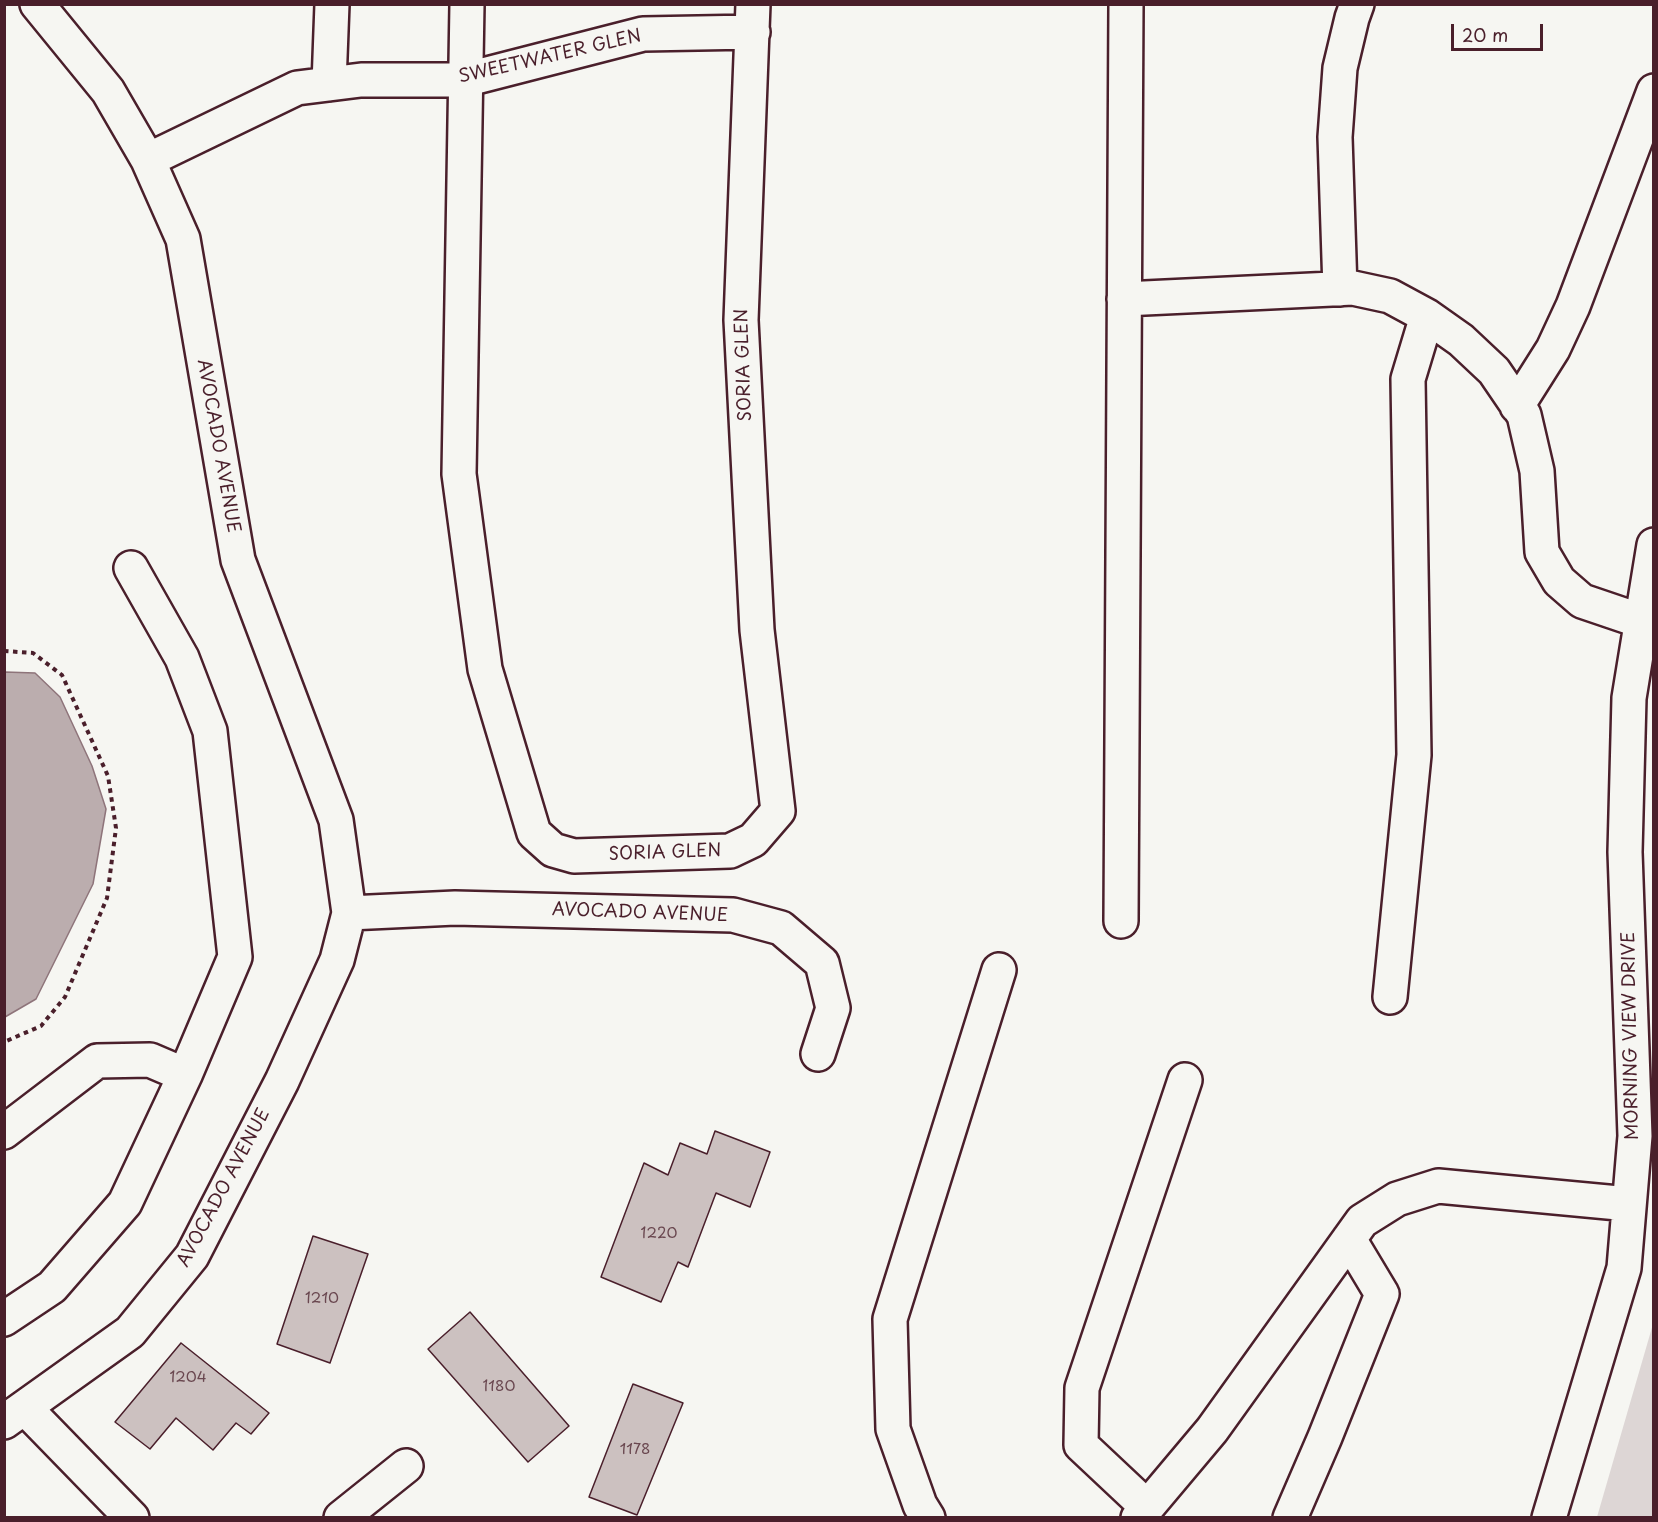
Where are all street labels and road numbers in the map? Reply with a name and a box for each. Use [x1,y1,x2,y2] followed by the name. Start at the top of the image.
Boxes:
[457,25,643,89] street label: SWEETWATER GLEN
[731,308,757,422] street label: SORIA GLEN
[192,357,244,535] street label: AVOCADO AVENUE
[608,840,722,866] street label: SORIA GLEN
[552,899,728,927] street label: AVOCADO AVENUE
[1618,932,1644,1140] street label: MORNING VIEW DRIVE
[173,1105,275,1271] street label: AVOCADO AVENUE

